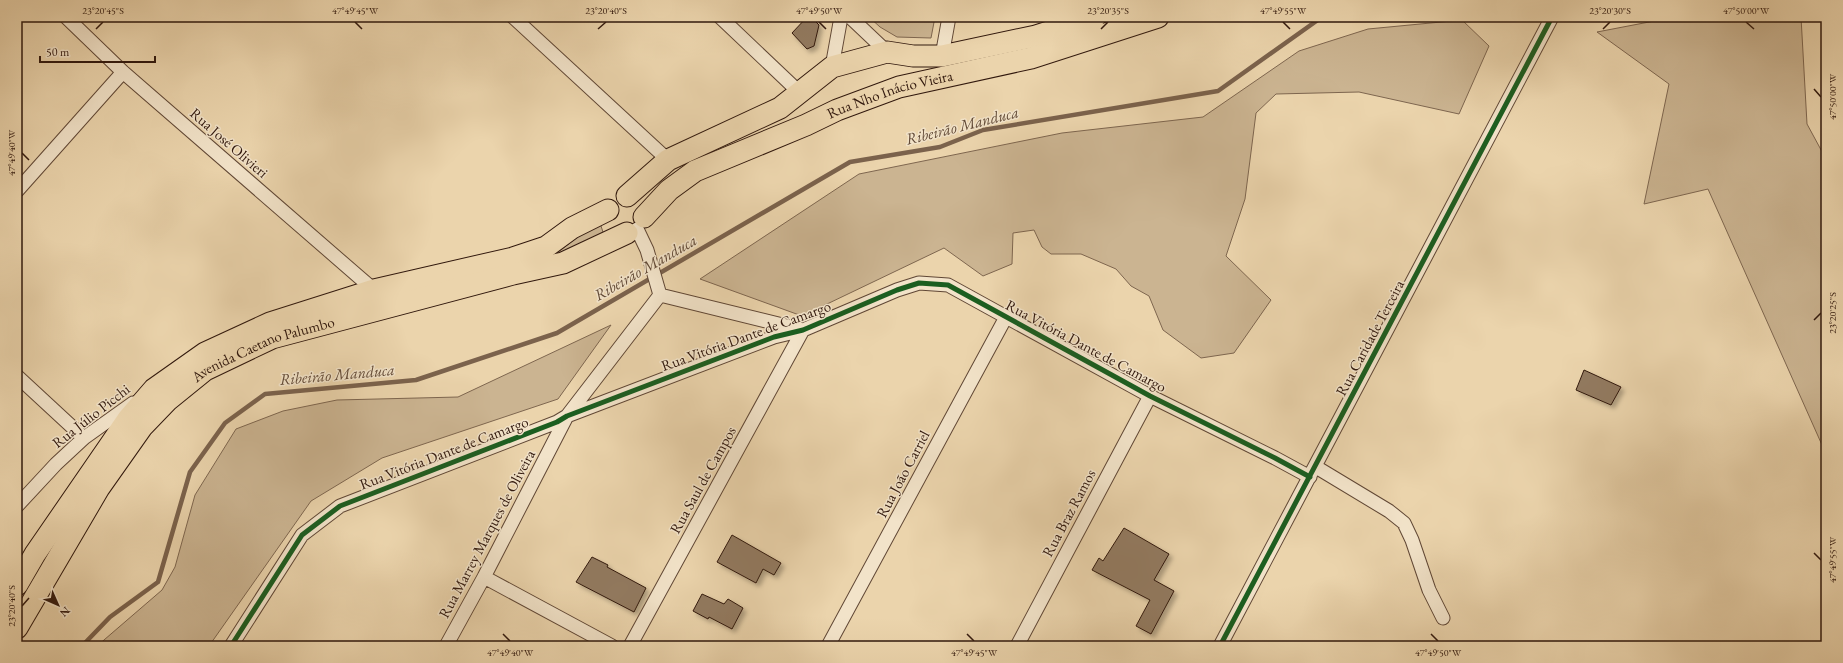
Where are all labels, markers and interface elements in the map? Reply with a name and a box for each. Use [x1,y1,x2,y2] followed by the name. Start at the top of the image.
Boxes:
[82,4,124,17] text: 23°20'45"S
[332,4,379,17] text: 47°49'45"W
[585,4,627,17] text: 23°20'40"S
[796,4,843,17] text: 47°49'50"W
[1087,4,1129,17] text: 23°20'35"S
[1260,4,1307,17] text: 47°49'55"W
[1589,4,1631,17] text: 23°20'30"S
[1723,4,1770,17] text: 47°50'00"W
[40,38,155,64] scale bar
[46,44,70,60] text: 50 m
[824,65,954,123] street label: Rua Nho Inácio Vieira
[1826,73,1839,120] text: 47°50'00"W
[903,101,1021,150] water label: Ribeirão Manduca
[186,104,273,182] street label: Rua José Olivieri
[5,129,18,176] text: 47°49'40"W
[590,229,701,305] water label: Ribeirão Manduca
[1331,277,1408,399] street label: Rua Caridade Terceira
[1826,292,1839,334] text: 23°20'25"S
[1003,295,1170,396] street label: Rua Vitória Dante de Camargo
[658,296,833,375] street label: Rua Vitória Dante de Camargo
[187,312,336,387] street label: Avenida Caetano Palumbo
[278,359,396,390] water label: Ribeirão Manduca
[48,379,134,452] street label: Rua Júlio Picchi
[357,412,531,494] street label: Rua Vitória Dante de Camargo
[665,423,740,537] street label: Rua Saul de Campos
[872,427,934,521] street label: Rua João Carriel
[434,446,539,621] street label: Rua Marrey Marques de Oliveira
[1038,466,1100,560] street label: Rua Braz Ramos
[1826,536,1839,583] text: 47°49'55"W
[5,585,18,627] text: 23°20'40"S
[38,585,78,625] north arrow
[57,604,73,620] text: N
[487,646,534,659] text: 47°49'40"W
[951,646,998,659] text: 47°49'45"W
[1415,646,1462,659] text: 47°49'50"W

